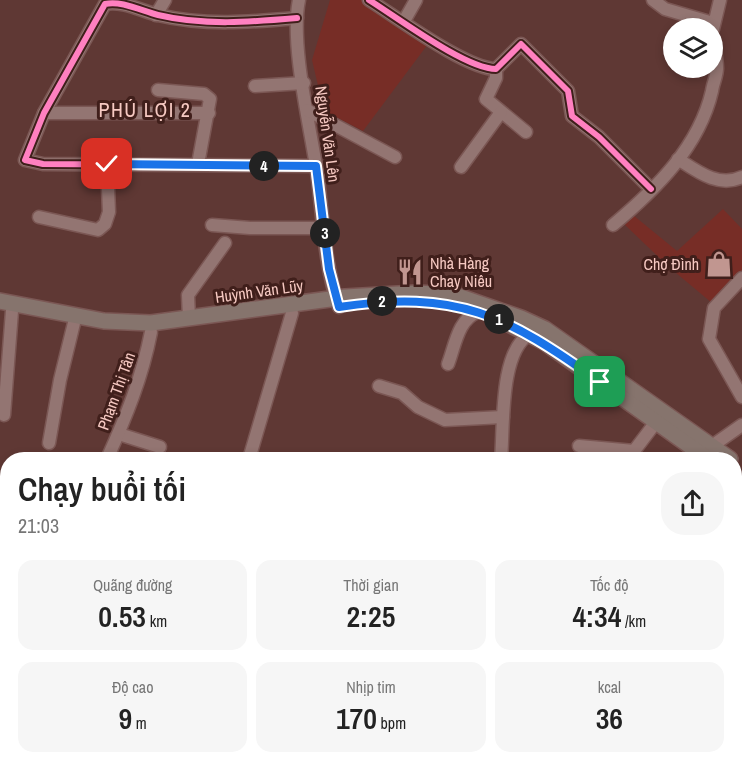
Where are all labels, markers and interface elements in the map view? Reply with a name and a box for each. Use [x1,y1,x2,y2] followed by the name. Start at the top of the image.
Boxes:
[663,18,723,78] map controls
[663,18,723,78] button: layers
[310,85,346,183] street label: Nguyễn Văn Lên
[99,96,191,123] district label: PHÚ LỢI 2
[81,138,132,189] pin
[90,147,123,180] icon: check
[249,151,279,181] pin: 4
[260,155,268,177] text: 4
[310,218,340,248] pin: 3
[321,222,329,244] text: 3
[704,249,734,279] shop icon: Chợ Đình
[430,252,492,292] place label: Nhà Hàng Chay Niêu
[644,253,699,275] place label: Chợ Đình
[395,257,425,287] restaurant icon: Nhà Hàng Chay Niêu
[214,274,305,308] street label: Huỳnh Văn Lũy
[367,286,397,316] pin: 2
[378,290,386,312] text: 2
[484,304,514,334] pin: 1
[495,308,503,330] text: 1
[92,349,140,433] street label: Phạm Thị Tân
[574,356,625,407] pin
[583,365,616,398] icon: arrive
[18,467,186,511] text: Chạy buổi tối
[661,472,724,535] button: share
[18,512,59,539] text: 21:03
[93,574,172,596] text: Quãng đường
[343,574,399,596] text: Thời gian
[590,574,629,596] text: Tốc độ
[98,596,146,636] text: 0.53
[347,596,395,636] text: 2:25
[573,596,621,636] text: 4:34
[146,610,167,632] text: km
[621,610,646,632] text: /km
[112,676,153,698] text: Độ cao
[346,676,396,698] text: Nhịp tim
[598,676,621,698] text: kcal
[119,698,132,738] text: 9
[336,698,377,738] text: 170
[596,698,623,738] text: 36
[132,712,147,734] text: m
[377,712,406,734] text: bpm

